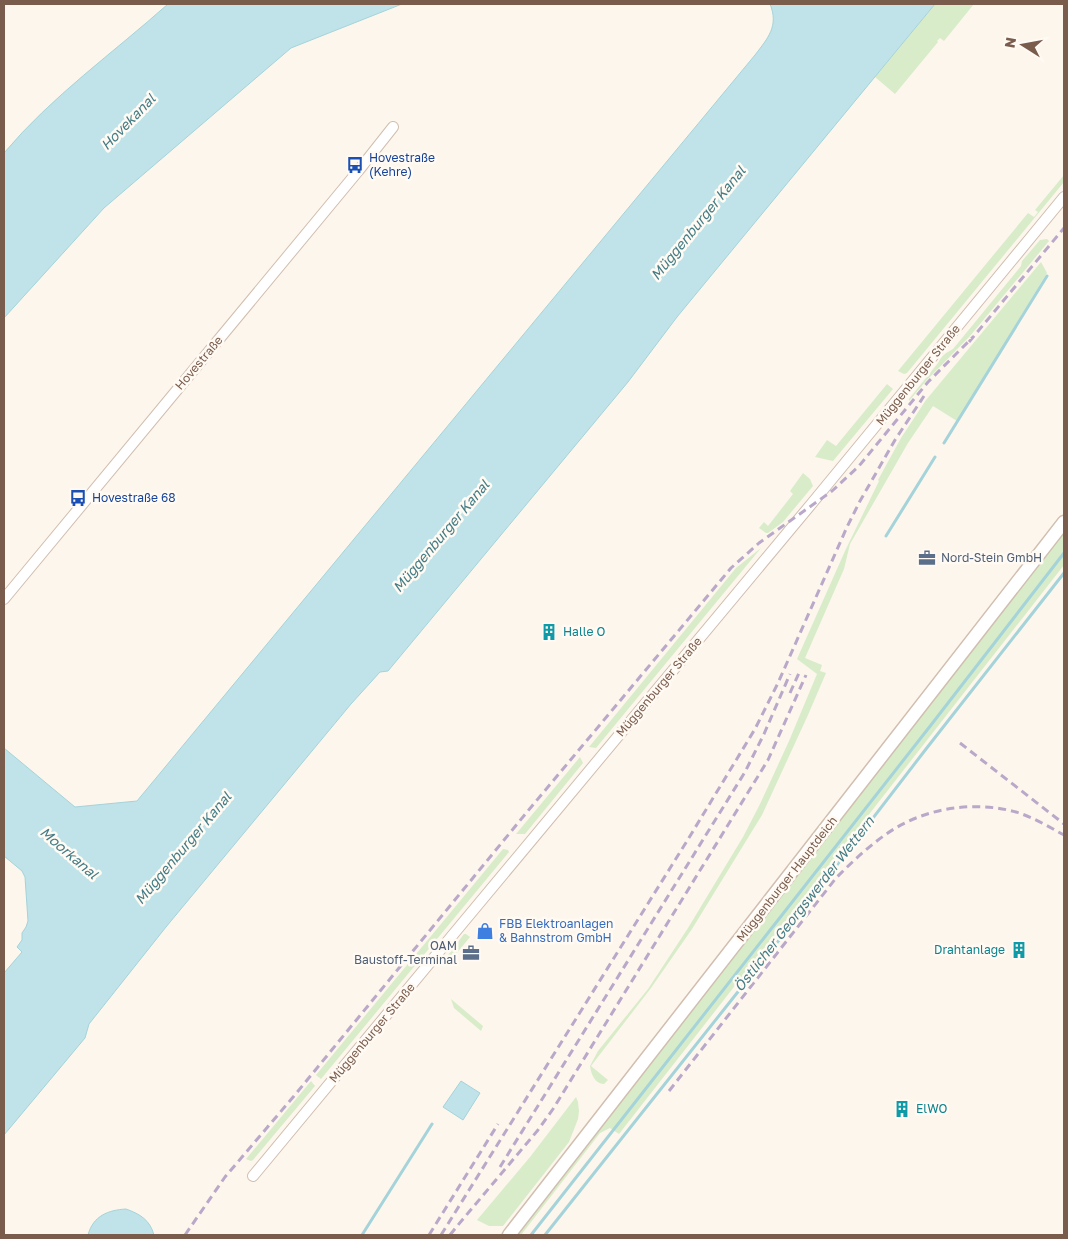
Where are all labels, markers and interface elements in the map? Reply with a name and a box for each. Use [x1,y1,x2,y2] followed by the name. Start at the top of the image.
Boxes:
[998,20,1048,70] north arrow
[1000,36,1019,49] text: N
[97,90,159,153] water label: Hovekanal
[369,150,435,179] place label: Hovestraße (Kehre)
[345,155,365,175] bus stop icon: Hovestraße (Kehre)
[647,162,749,283] water label: Müggenburger Kanal
[872,321,963,428] street label: Müggenburger Straße
[172,333,226,393] street label: Hovestraße
[389,476,493,595] water label: Müggenburger Kanal
[68,488,88,508] bus stop icon: Hovestraße 68
[92,490,176,505] place label: Hovestraße 68
[917,548,937,568] office icon: Nord-Stein GmbH
[941,550,1042,565] place label: Nord-Stein GmbH
[539,622,559,642] building icon: Halle O
[563,624,605,639] place label: Halle O
[613,634,705,740] street label: Müggenburger Straße
[131,788,235,907] water label: Müggenburger Kanal
[730,812,878,995] water label: Östlicher Georgswerder Wettern
[733,813,840,944] street label: Müggenburger Hauptdeich
[37,823,102,883] water label: Moorkanal
[499,916,613,945] place label: FBB Elektroanlagen & Bahnstrom GmbH
[475,921,495,941] shop icon: FBB Elektroanlagen & Bahnstrom GmbH
[354,938,457,967] place label: OAM Baustoff-Terminal
[1009,940,1029,960] building icon: Drahtanlage
[934,942,1005,957] place label: Drahtanlage
[461,943,481,963] office icon: OAM Baustoff-Terminal
[326,980,418,1086] street label: Müggenburger Straße
[892,1099,912,1119] building icon: ElWO
[916,1101,948,1116] place label: ElWO

